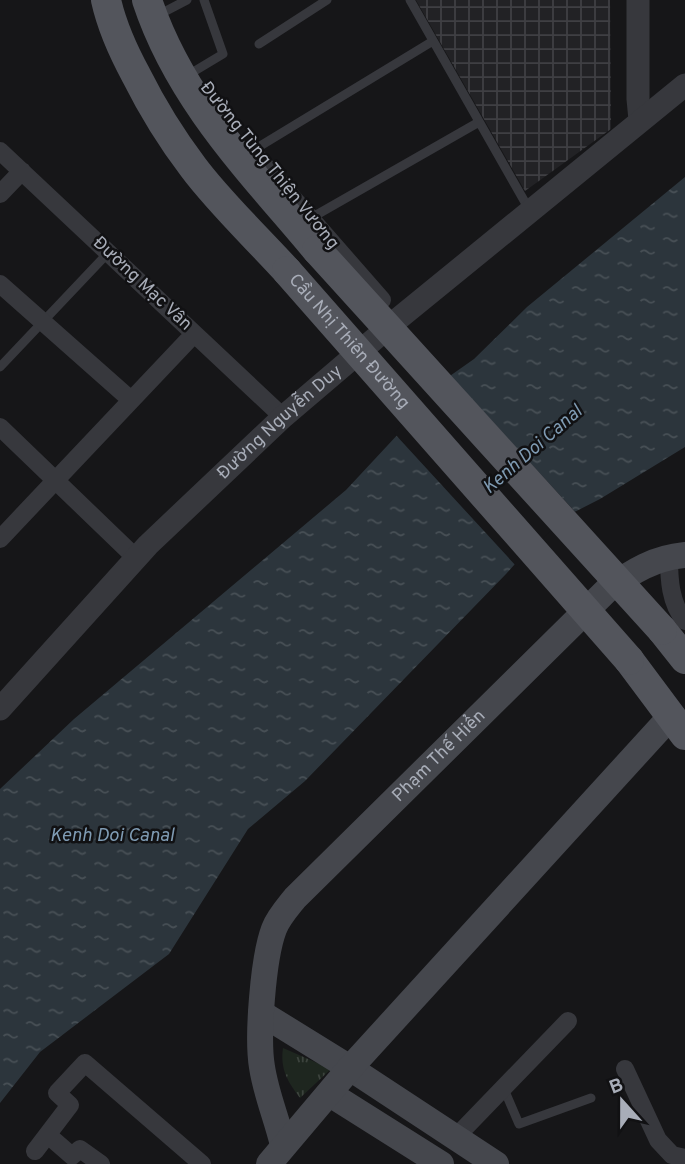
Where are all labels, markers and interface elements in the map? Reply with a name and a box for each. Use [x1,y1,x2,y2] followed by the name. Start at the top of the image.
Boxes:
[194,78,344,254] street label: Đường Tùng Thiện Vương
[87,232,197,336] street label: Đường Mạc Vân
[283,269,415,414] street label: Cầu Nhị Thiên Đường
[212,360,347,485] street label: Đường Nguyễn Duy
[478,399,589,500] water label: Kenh Doi Canal
[387,705,490,807] street label: Phạm Thế Hiển
[50,824,175,848] water label: Kenh Doi Canal
[587,1066,657,1136] north arrow
[606,1073,627,1101] text: B

